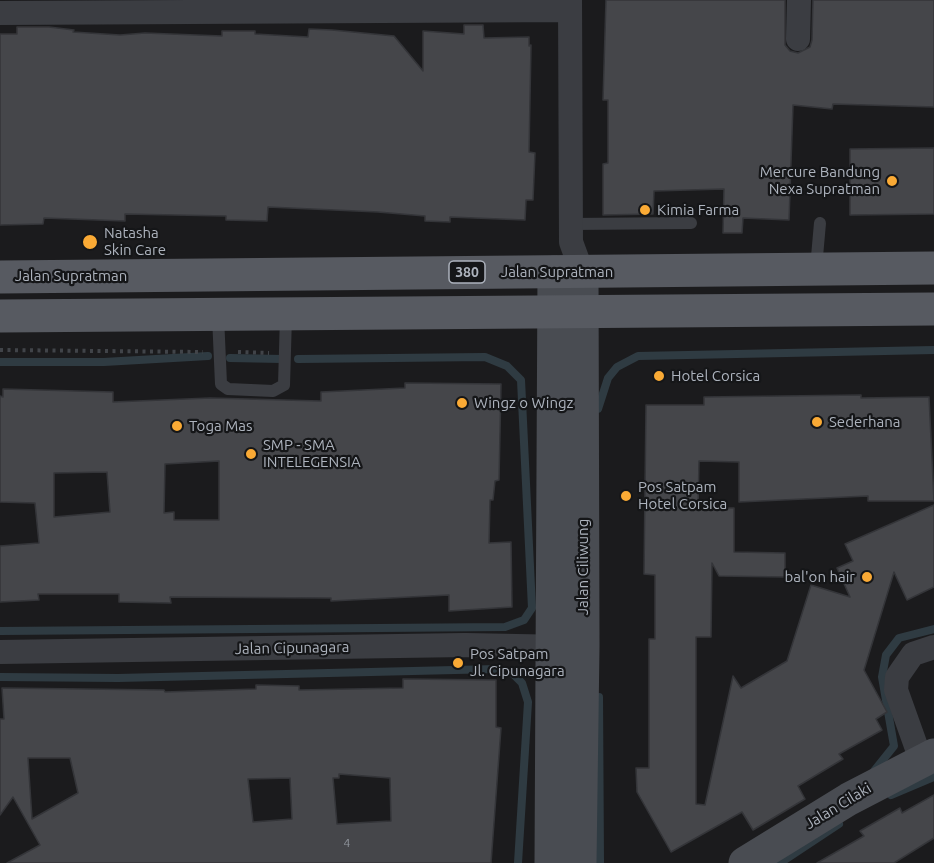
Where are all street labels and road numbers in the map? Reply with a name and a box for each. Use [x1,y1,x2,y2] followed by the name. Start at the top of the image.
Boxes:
[449,261,485,283] road number: 380
[501,263,613,281] street label: Jalan Supratman
[15,267,127,285] street label: Jalan Supratman
[574,519,592,615] street label: Jalan Ciliwung
[234,638,350,658] street label: Jalan Cipunagara
[801,779,875,833] street label: Jalan Cilaki

